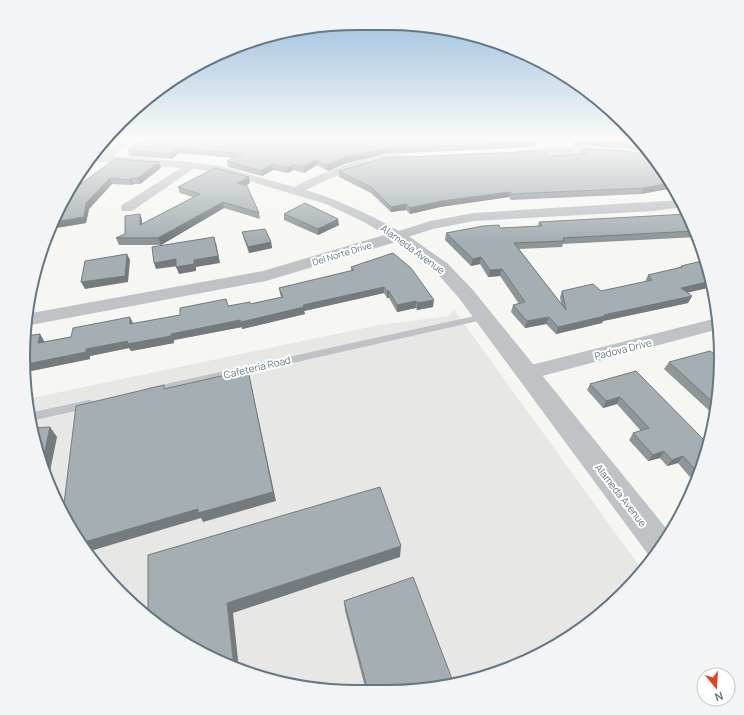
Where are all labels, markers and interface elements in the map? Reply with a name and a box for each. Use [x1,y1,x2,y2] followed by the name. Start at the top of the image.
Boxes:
[378,221,448,277] street label: Alameda Avenue
[311,238,373,269] street label: Del Norte Drive
[593,335,653,363] street label: Padova Drive
[222,352,292,382] street label: Cafeteria Road
[592,461,650,529] street label: Alameda Avenue
[696,667,736,707] north arrow
[713,689,725,705] text: N

